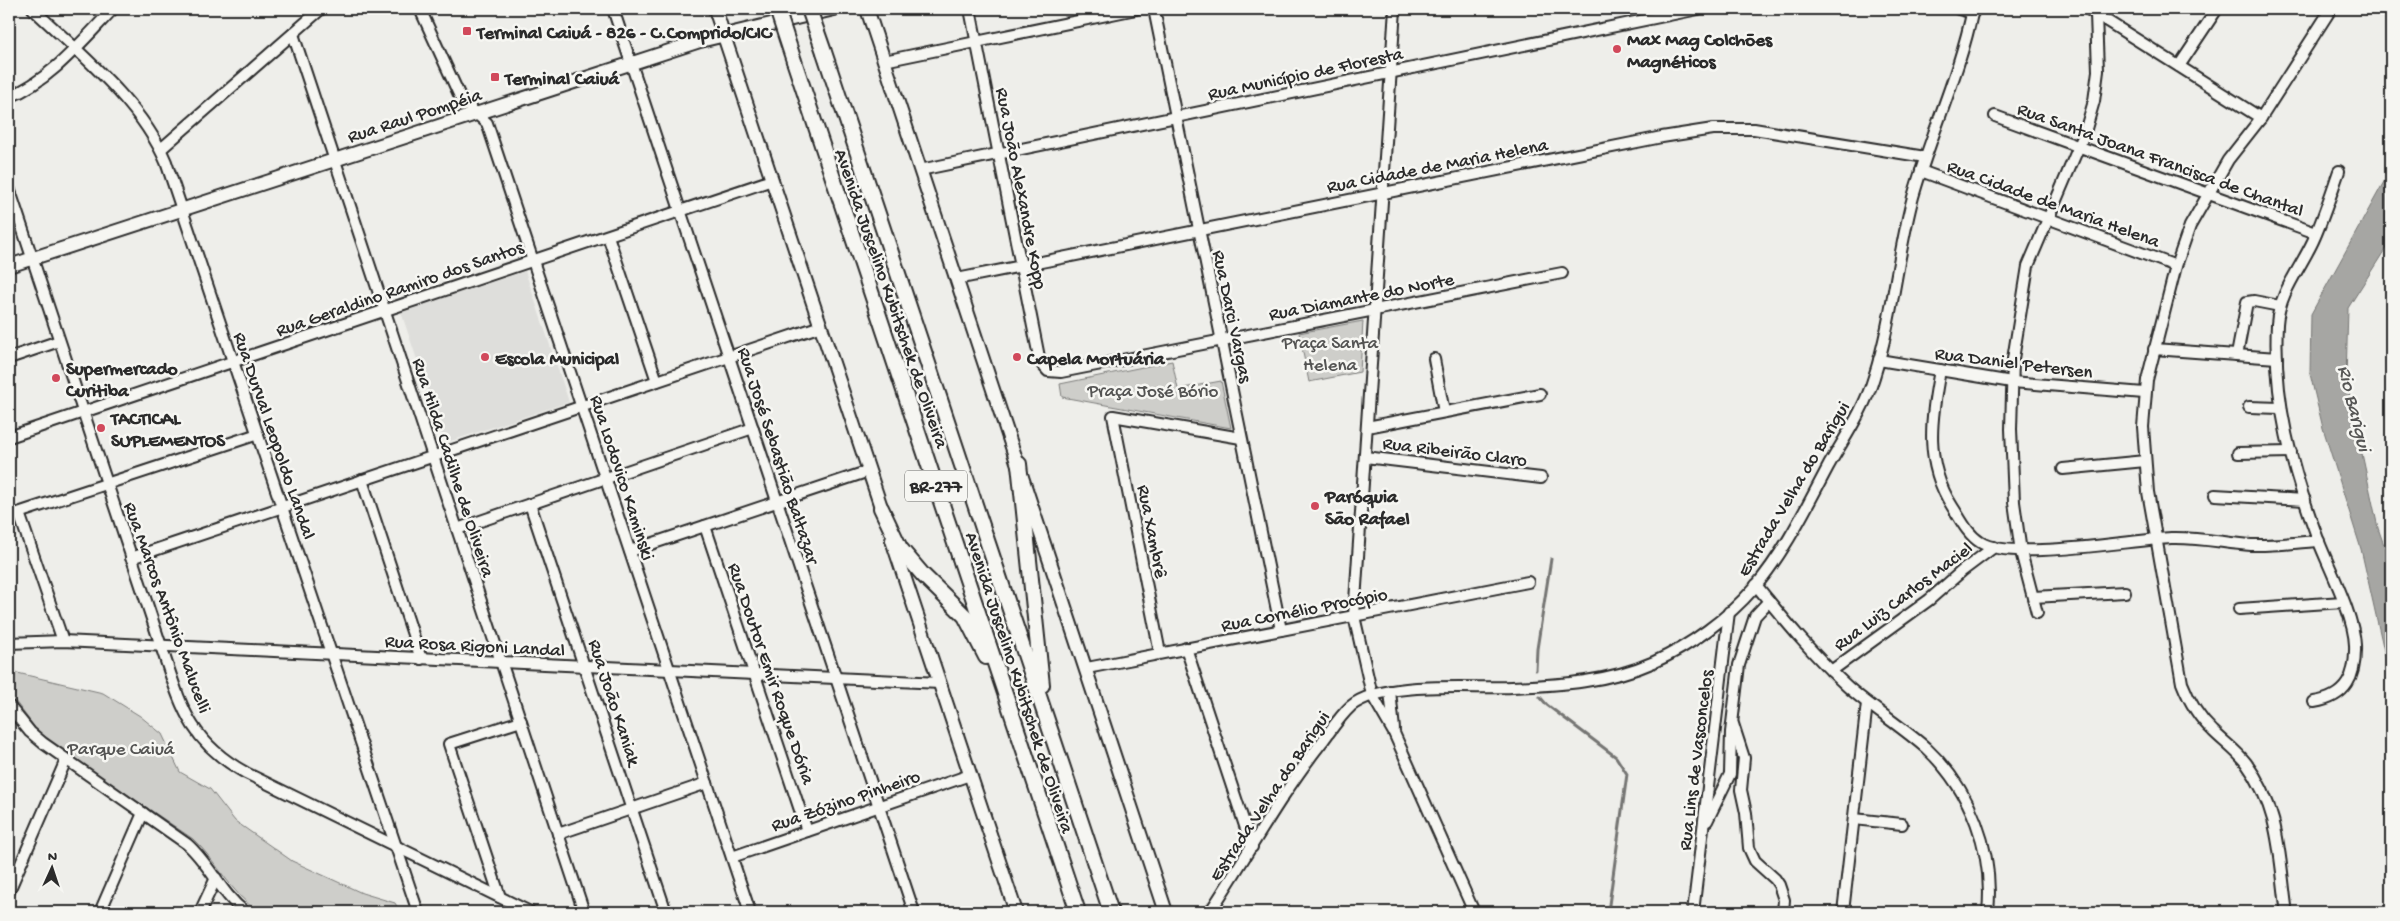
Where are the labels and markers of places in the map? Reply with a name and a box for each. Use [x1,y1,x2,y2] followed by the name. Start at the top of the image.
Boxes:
[475,23,773,46] place label: Terminal Caiuá - 826 - C.Comprido/CIC
[461,25,473,37] marker: Terminal Caiuá - 826 - C.Comprido/CIC
[1627,30,1773,75] place label: Max Mag Colchões Magnéticos
[1611,43,1623,55] marker: Max Mag Colchões Magnéticos
[503,69,621,92] place label: Terminal Caiuá
[489,71,501,83] marker: Terminal Caiuá
[495,349,619,372] place label: Escola Municipal
[1026,349,1166,372] place label: Capela Mortuária
[479,351,491,363] marker: Escola Municipal
[1011,351,1023,363] marker: Capela Mortuária
[65,359,178,404] place label: Supermercado Curitiba
[50,372,62,384] marker: Supermercado Curitiba
[109,409,226,454] place label: TACTICAL SUPLEMENTOS
[95,422,107,434] marker: TACTICAL SUPLEMENTOS
[1324,487,1410,532] place label: Paróquia São Rafael
[1309,500,1321,512] marker: Paróquia São Rafael

